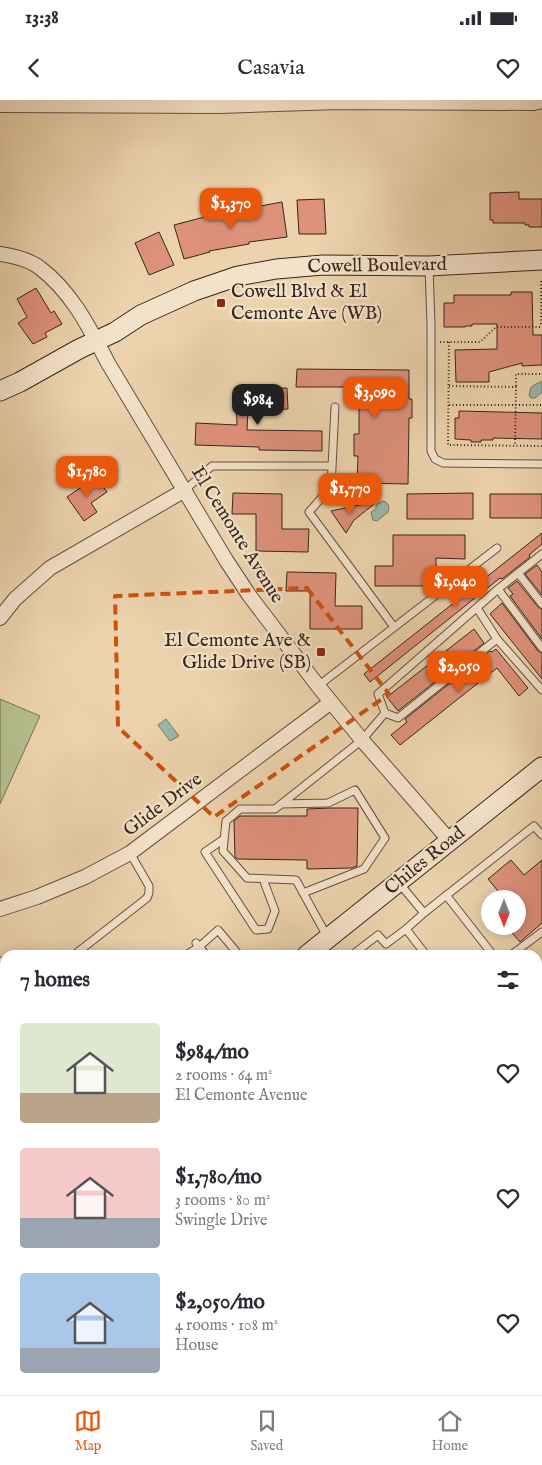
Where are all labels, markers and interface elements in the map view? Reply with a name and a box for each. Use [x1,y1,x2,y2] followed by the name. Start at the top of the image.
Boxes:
[25,6,59,30] text: 13:38
[20,54,48,82] icon: back
[237,54,305,82] text: Casavia
[494,54,522,82] icon: heart
[190,188,272,230] pin: $1,370
[211,194,251,214] text: $1,370
[307,253,448,279] street label: Cowell Boulevard
[231,280,382,326] place label: Cowell Blvd & El Cemonte Ave (WB)
[215,297,227,309] marker: Cowell Blvd & El Cemonte Ave (WB)
[334,376,416,419] pin: $3,090
[354,383,396,403] text: $3,090
[228,384,288,426] pin: $984
[243,390,273,410] text: $984
[46,456,128,498] pin: $1,780
[67,462,107,482] text: $1,780
[185,462,289,608] street label: El Cemonte Avenue
[309,472,391,515] pin: $1,770
[329,479,371,499] text: $1,770
[414,566,496,608] pin: $1,040
[434,572,476,592] text: $1,040
[164,629,311,675] place label: El Cemonte Ave & Glide Drive (SB)
[315,646,327,658] marker: El Cemonte Ave & Glide Drive (SB)
[418,650,500,693] pin: $2,050
[438,657,480,677] text: $2,050
[119,767,207,842] street label: Glide Drive
[380,821,471,901] street label: Chiles Road
[481,890,526,935] north arrow
[481,890,526,935] map controls
[494,966,522,994] icon: filters
[20,967,90,994] text: 7 homes
[175,1039,249,1066] text: $984/mo
[60,1043,120,1103] icon: home
[494,1059,522,1087] icon: heart
[175,1066,273,1086] text: 2 rooms · 64 m²
[175,1086,307,1106] text: El Cemonte Avenue
[175,1164,262,1191] text: $1,780/mo
[60,1168,120,1228] icon: home
[494,1184,522,1212] icon: heart
[175,1191,271,1211] text: 3 rooms · 80 m²
[175,1211,267,1231] text: Swingle Drive
[175,1289,265,1316] text: $2,050/mo
[60,1293,120,1353] icon: home
[494,1309,522,1337] icon: heart
[175,1316,278,1336] text: 4 rooms · 108 m²
[175,1336,218,1356] text: House
[74,1407,102,1455] tab: Map
[250,1407,283,1455] tab: Saved
[431,1407,468,1455] tab: Home

